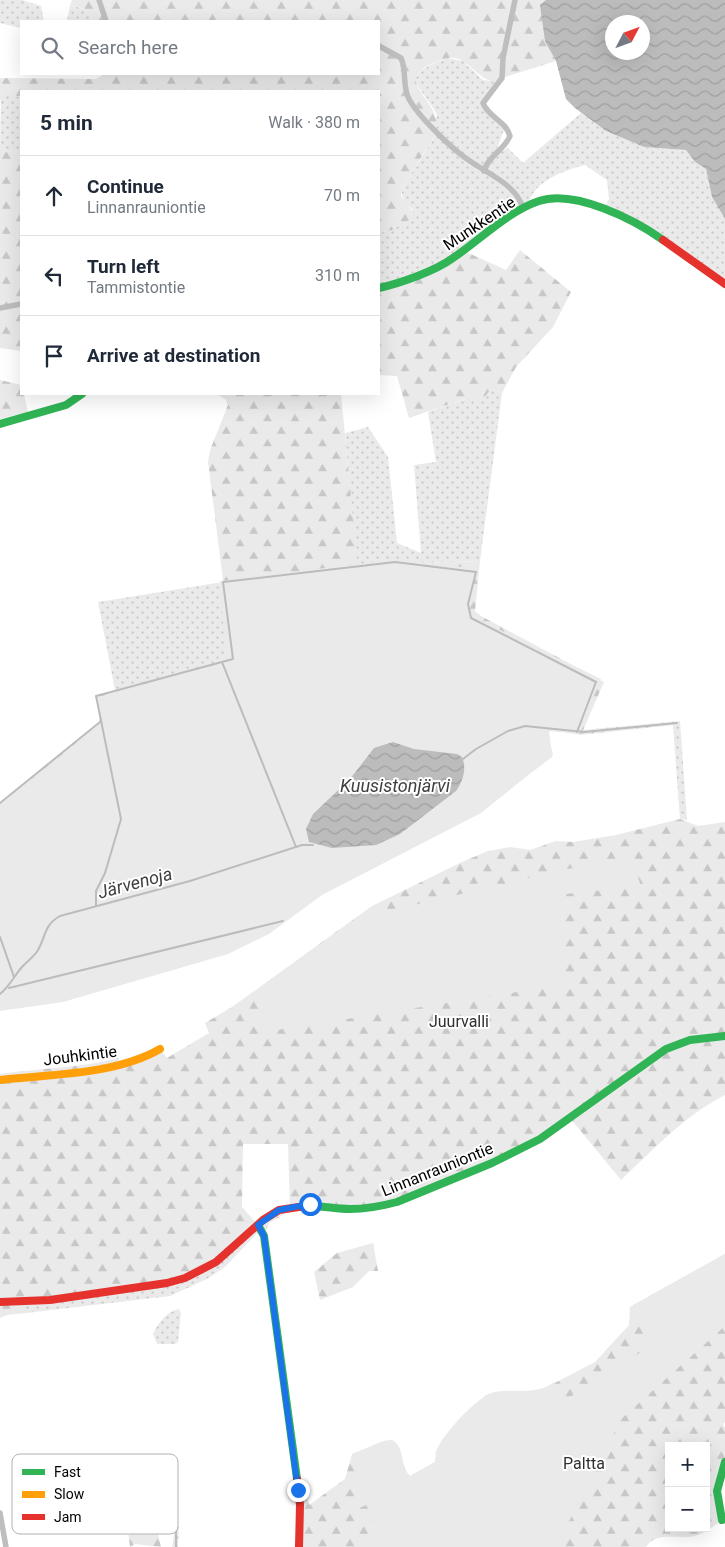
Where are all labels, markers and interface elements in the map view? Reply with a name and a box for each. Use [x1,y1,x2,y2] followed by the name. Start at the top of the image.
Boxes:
[605,15,650,60] north arrow
[20,20,380,75] search box
[38,34,66,62] icon: search
[78,36,178,59] text: Search here
[40,111,93,135] text: 5 min
[268,113,360,132] text: Walk · 380 m
[87,175,164,198] text: Continue
[40,182,68,210] icon: ahead
[324,186,360,205] text: 70 m
[440,192,519,254] street label: Munkkentie
[87,198,206,217] text: Linnanrauniontie
[87,255,160,278] text: Turn left
[40,262,68,290] icon: left
[315,266,360,285] text: 310 m
[87,278,185,297] text: Tammistontie
[40,342,68,370] icon: arrive
[87,344,260,367] text: Arrive at destination
[340,775,451,796] water label: Kuusistonjärvi
[95,863,174,903] water label: Järvenoja
[429,1012,489,1031] park label: Juurvalli
[42,1042,118,1069] street label: Jouhkintie
[379,1138,496,1200] street label: Linnanrauniontie
[299,1193,322,1216] route start
[665,1442,710,1532] map controls
[665,1442,710,1487] button: +
[12,1454,178,1534] legend
[563,1454,605,1473] park label: Paltta
[54,1464,81,1480] text: Fast
[287,1479,310,1502] route end
[54,1486,85,1502] text: Slow
[665,1487,710,1532] button: −
[54,1509,82,1525] text: Jam

